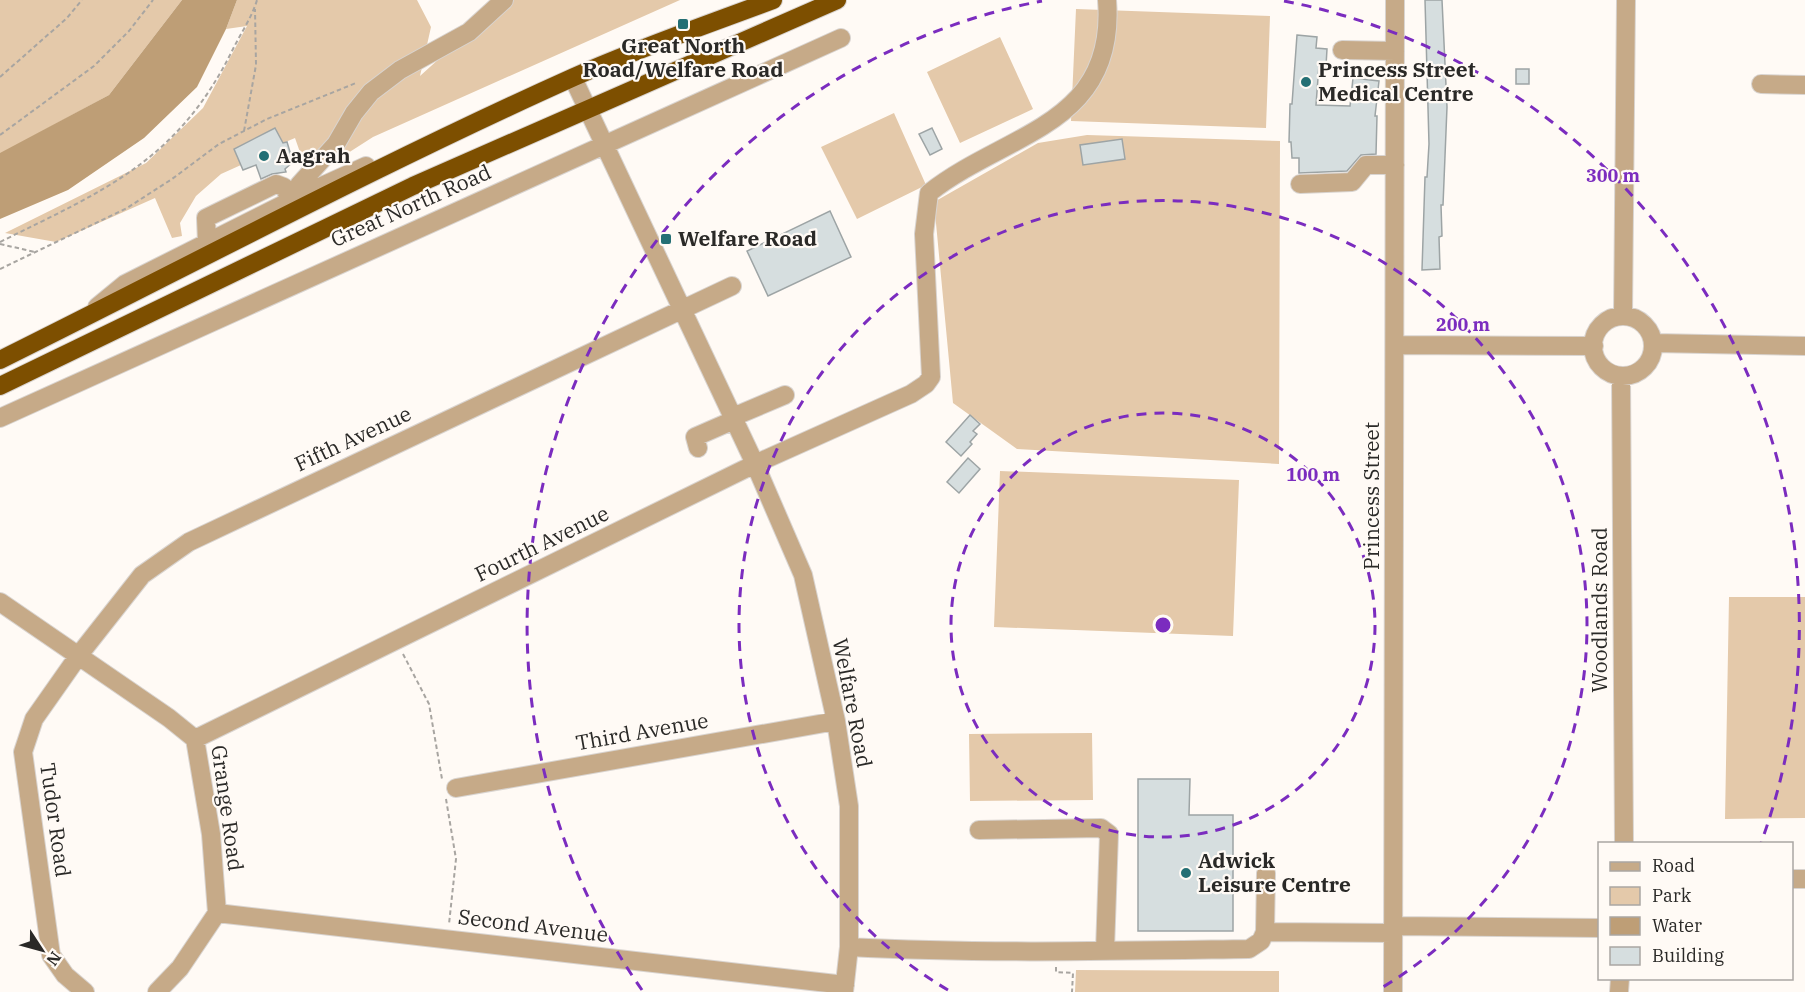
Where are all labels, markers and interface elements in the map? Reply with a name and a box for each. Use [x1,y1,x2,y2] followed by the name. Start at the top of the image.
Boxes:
[676,17,690,31] marker: Great North Road/Welfare Road
[583,31,784,83] place label: Great North Road/Welfare Road
[1318,55,1476,107] place label: Princess Street Medical Centre
[1299,75,1313,89] marker: Princess Street Medical Centre
[276,141,351,169] place label: Aagrah
[257,149,271,163] marker: Aagrah
[326,157,495,253] street label: Great North Road
[1586,164,1641,187] text: 300 m
[678,224,817,252] place label: Welfare Road
[659,232,673,246] marker: Welfare Road
[1436,313,1491,336] text: 200 m
[290,399,415,477] street label: Fifth Avenue
[1357,422,1385,570] street label: Princess Street
[1286,463,1341,486] text: 100 m
[470,499,613,588] street label: Fourth Avenue
[1585,527,1613,693] street label: Woodlands Road
[1153,615,1173,635] centre of rings
[827,636,879,770] street label: Welfare Road
[573,706,710,756] street label: Third Avenue
[205,743,251,873] street label: Grange Road
[34,761,78,879] street label: Tudor Road
[1598,842,1793,980] legend
[1198,846,1351,898] place label: Adwick Leisure Centre
[1652,854,1695,877] text: Road
[1179,866,1193,880] marker: Adwick Leisure Centre
[1652,884,1692,907] text: Park
[457,902,610,948] street label: Second Avenue
[1652,914,1702,937] text: Water
[12,920,72,980] north arrow
[1652,944,1724,967] text: Building
[42,948,66,970] text: N

